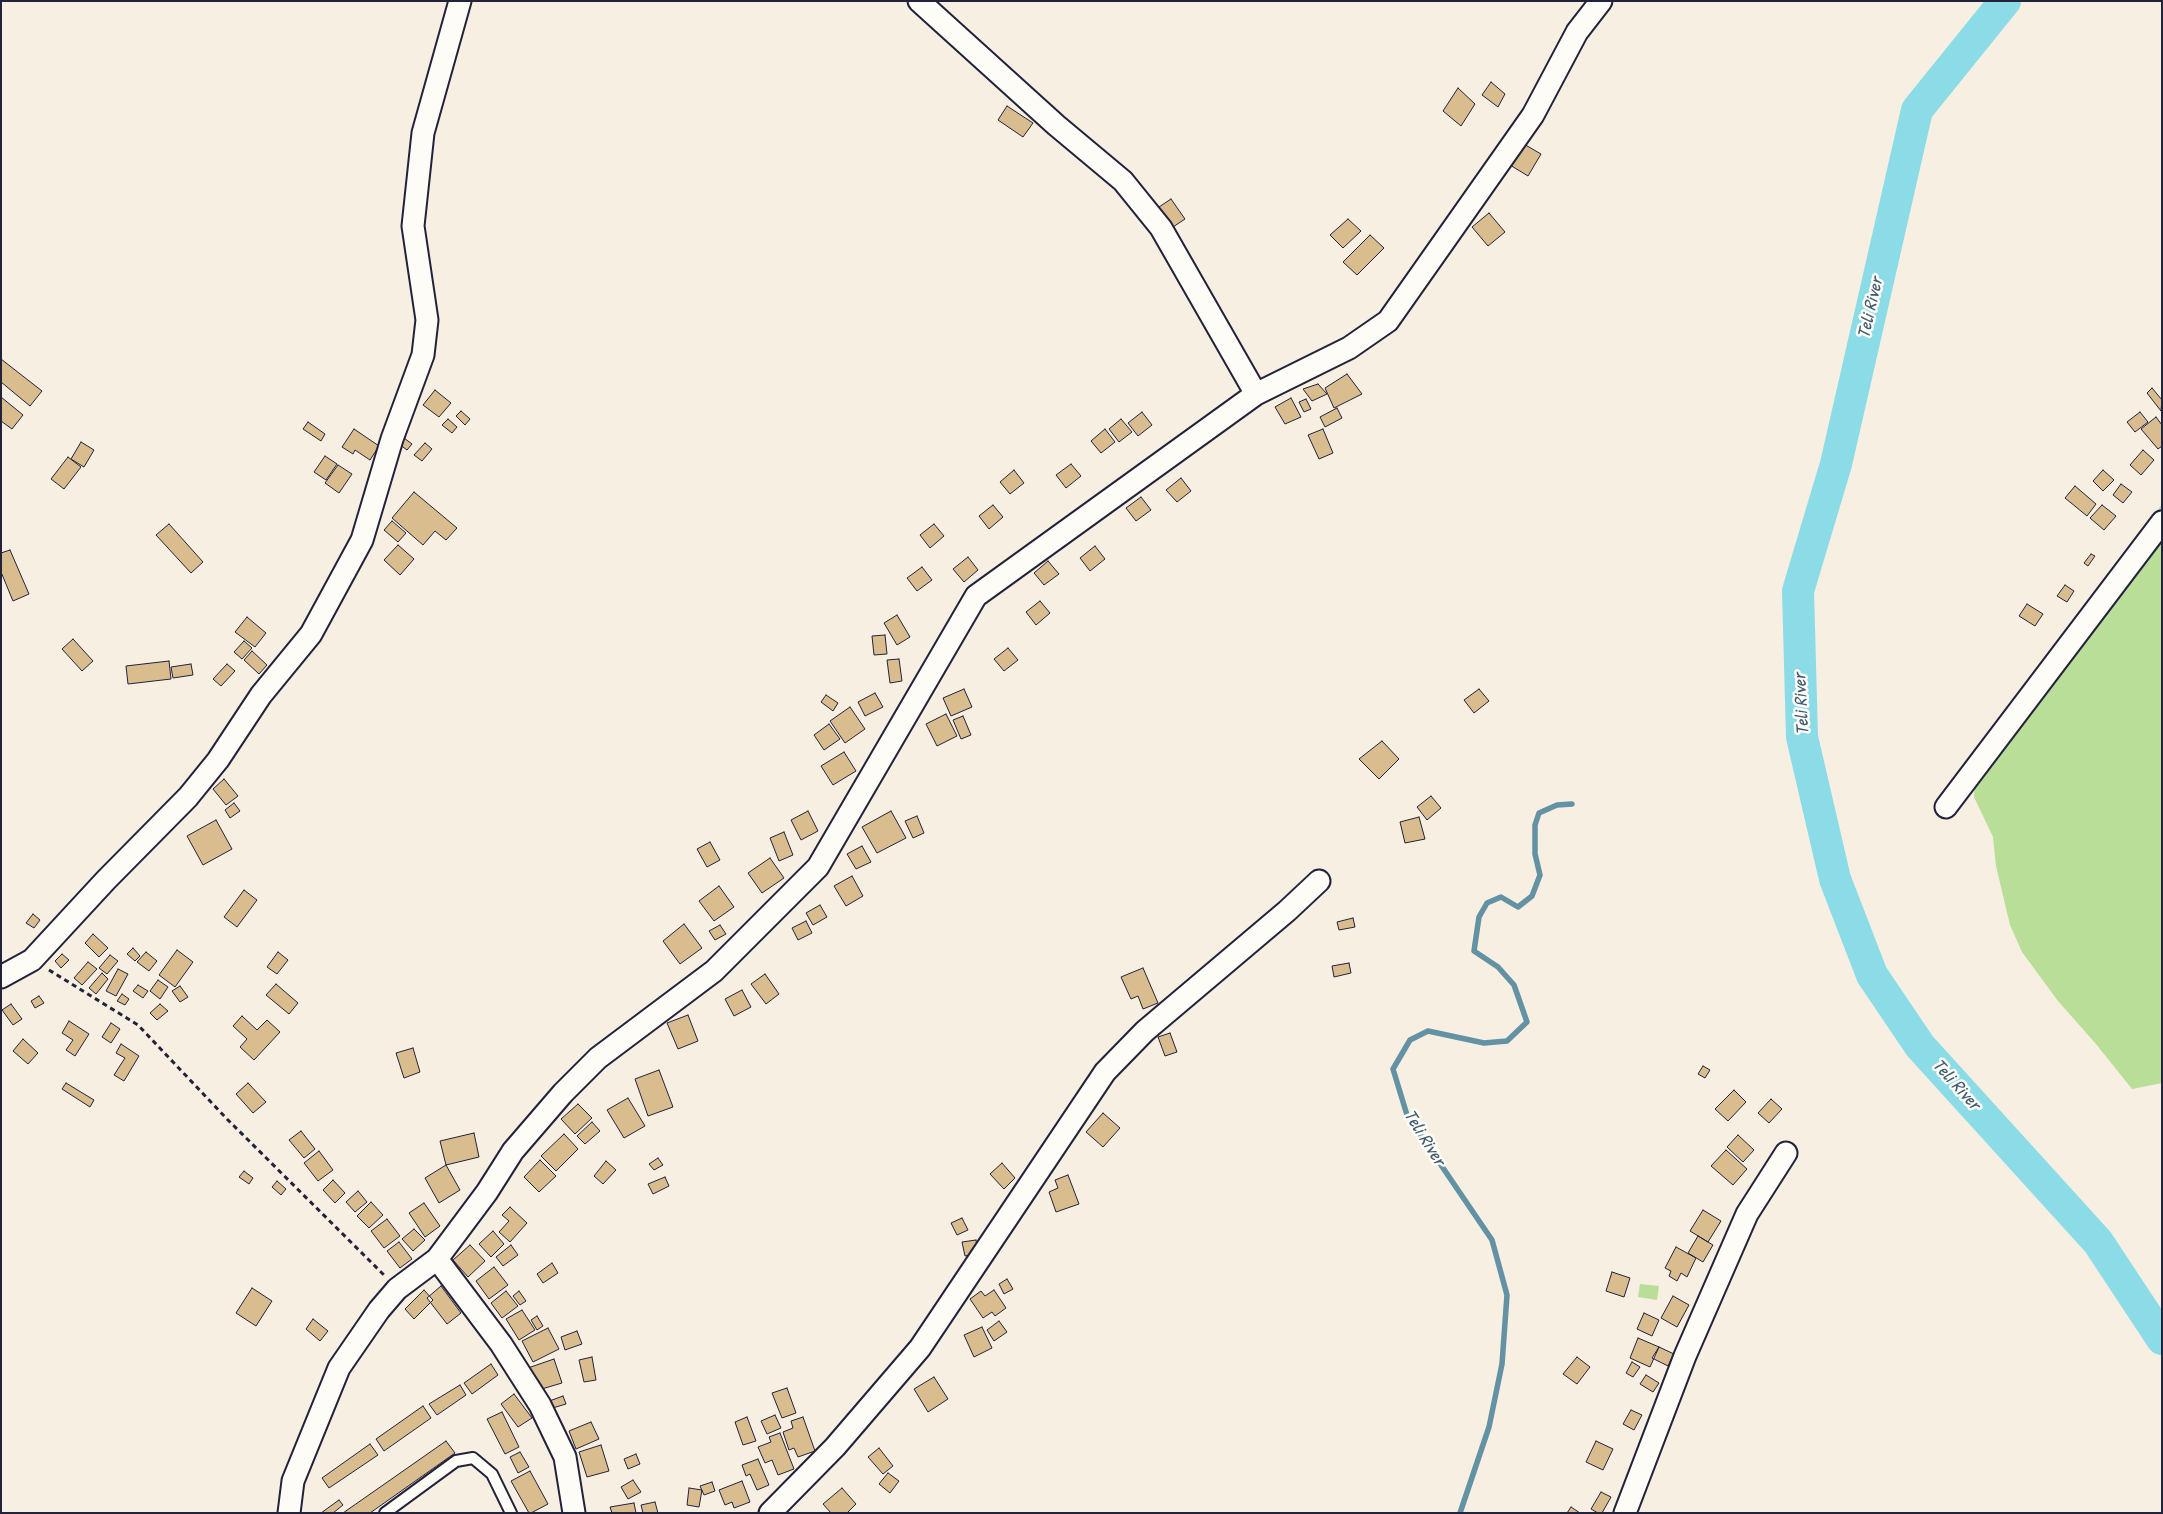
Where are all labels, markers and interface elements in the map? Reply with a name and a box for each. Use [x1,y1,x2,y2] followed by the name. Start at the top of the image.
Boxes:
[1853,275,1889,341] water label: Teli River
[1790,672,1814,736] water label: Teli River
[1927,1055,1985,1115] water label: Teli River
[1398,1106,1450,1170] water label: Teli River

